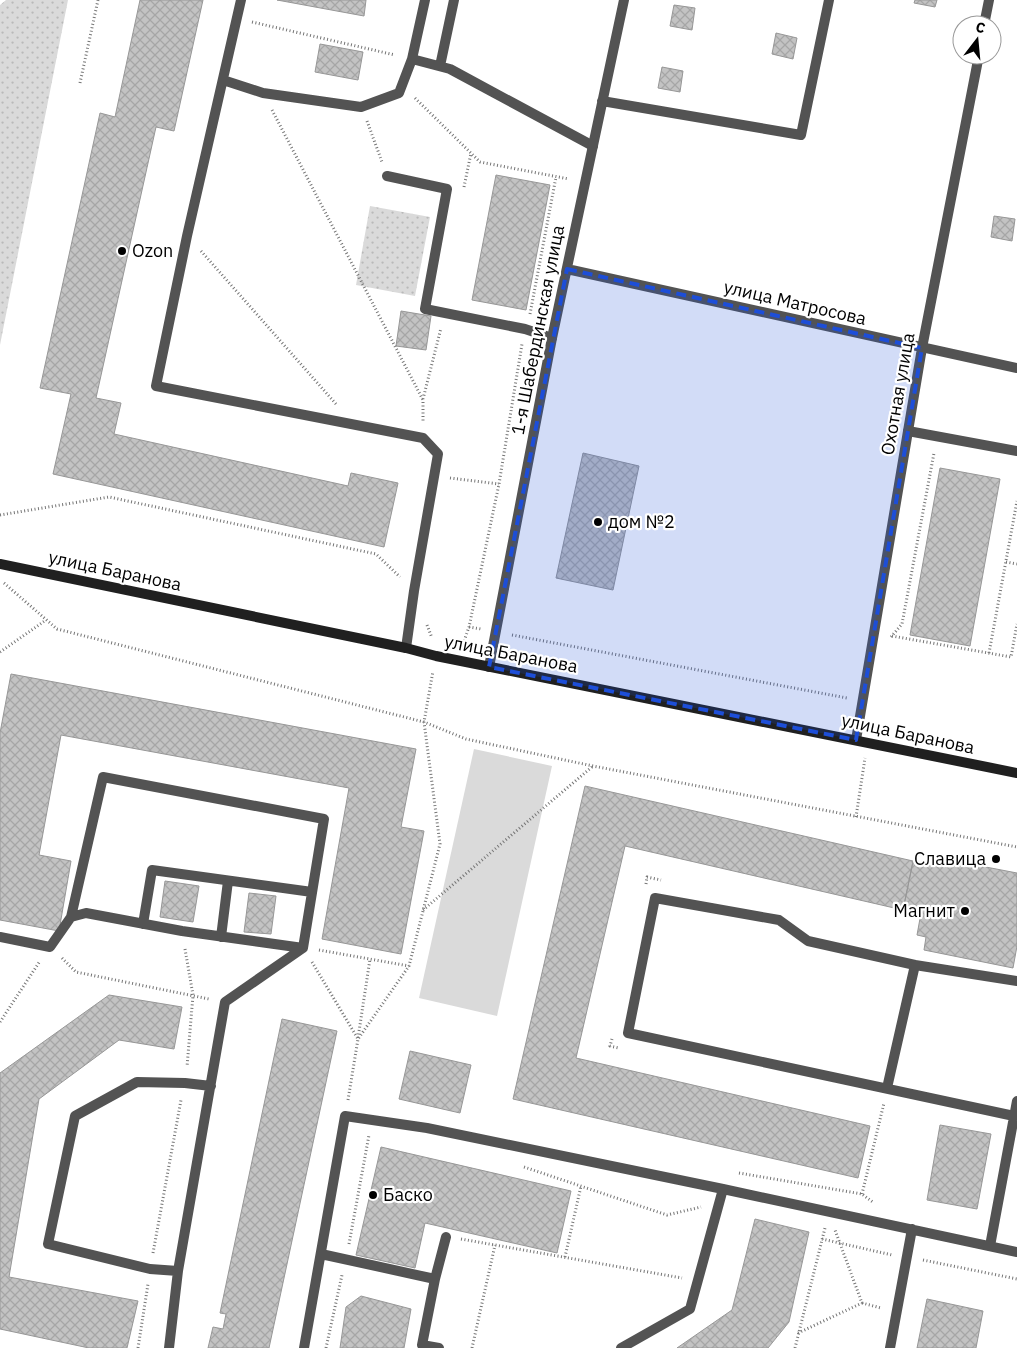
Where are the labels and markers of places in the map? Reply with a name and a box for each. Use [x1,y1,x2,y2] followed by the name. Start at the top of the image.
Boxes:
[132,239,173,262] place label: Ozon
[116,245,128,257] marker: Ozon
[608,510,675,533] place label: дом №2
[592,516,604,528] marker: дом №2
[914,847,986,870] place label: Славица
[990,853,1002,865] marker: Славица
[893,899,955,922] place label: Магнит
[959,905,971,917] marker: Магнит
[383,1183,433,1206] place label: Баско
[367,1189,379,1201] marker: Баско

